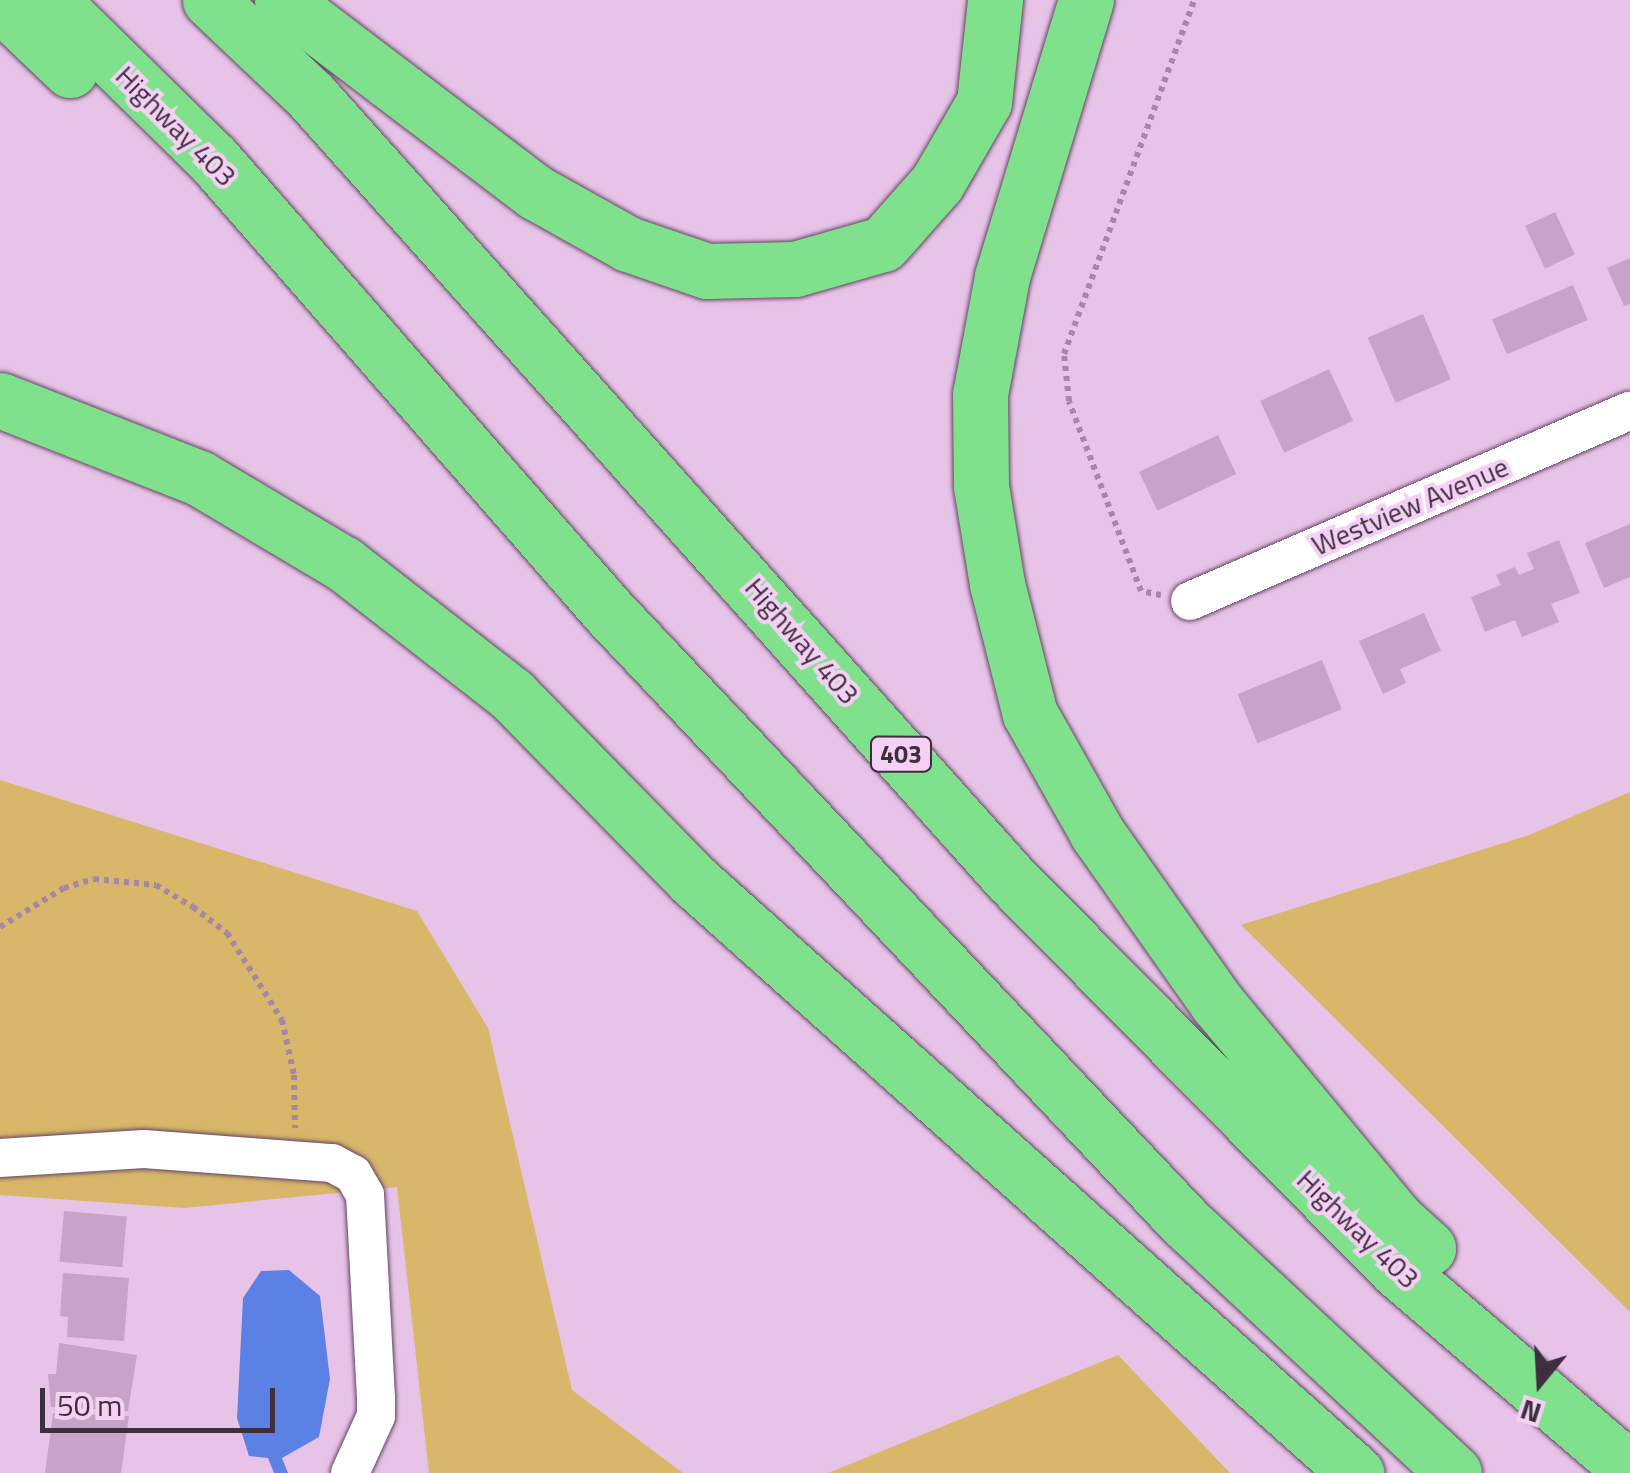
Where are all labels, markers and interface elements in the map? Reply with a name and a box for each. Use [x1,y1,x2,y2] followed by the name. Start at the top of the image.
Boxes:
[109,59,243,193] street label: Highway 403
[1307,450,1513,562] street label: Westview Avenue
[738,571,866,711] street label: Highway 403
[868,734,934,774] road number: 403
[1290,1163,1426,1295] street label: Highway 403
[1490,1333,1590,1433] north arrow
[45,1368,280,1430] scale bar
[57,1382,122,1428] text: 50 m
[1515,1389,1546,1435] text: N

